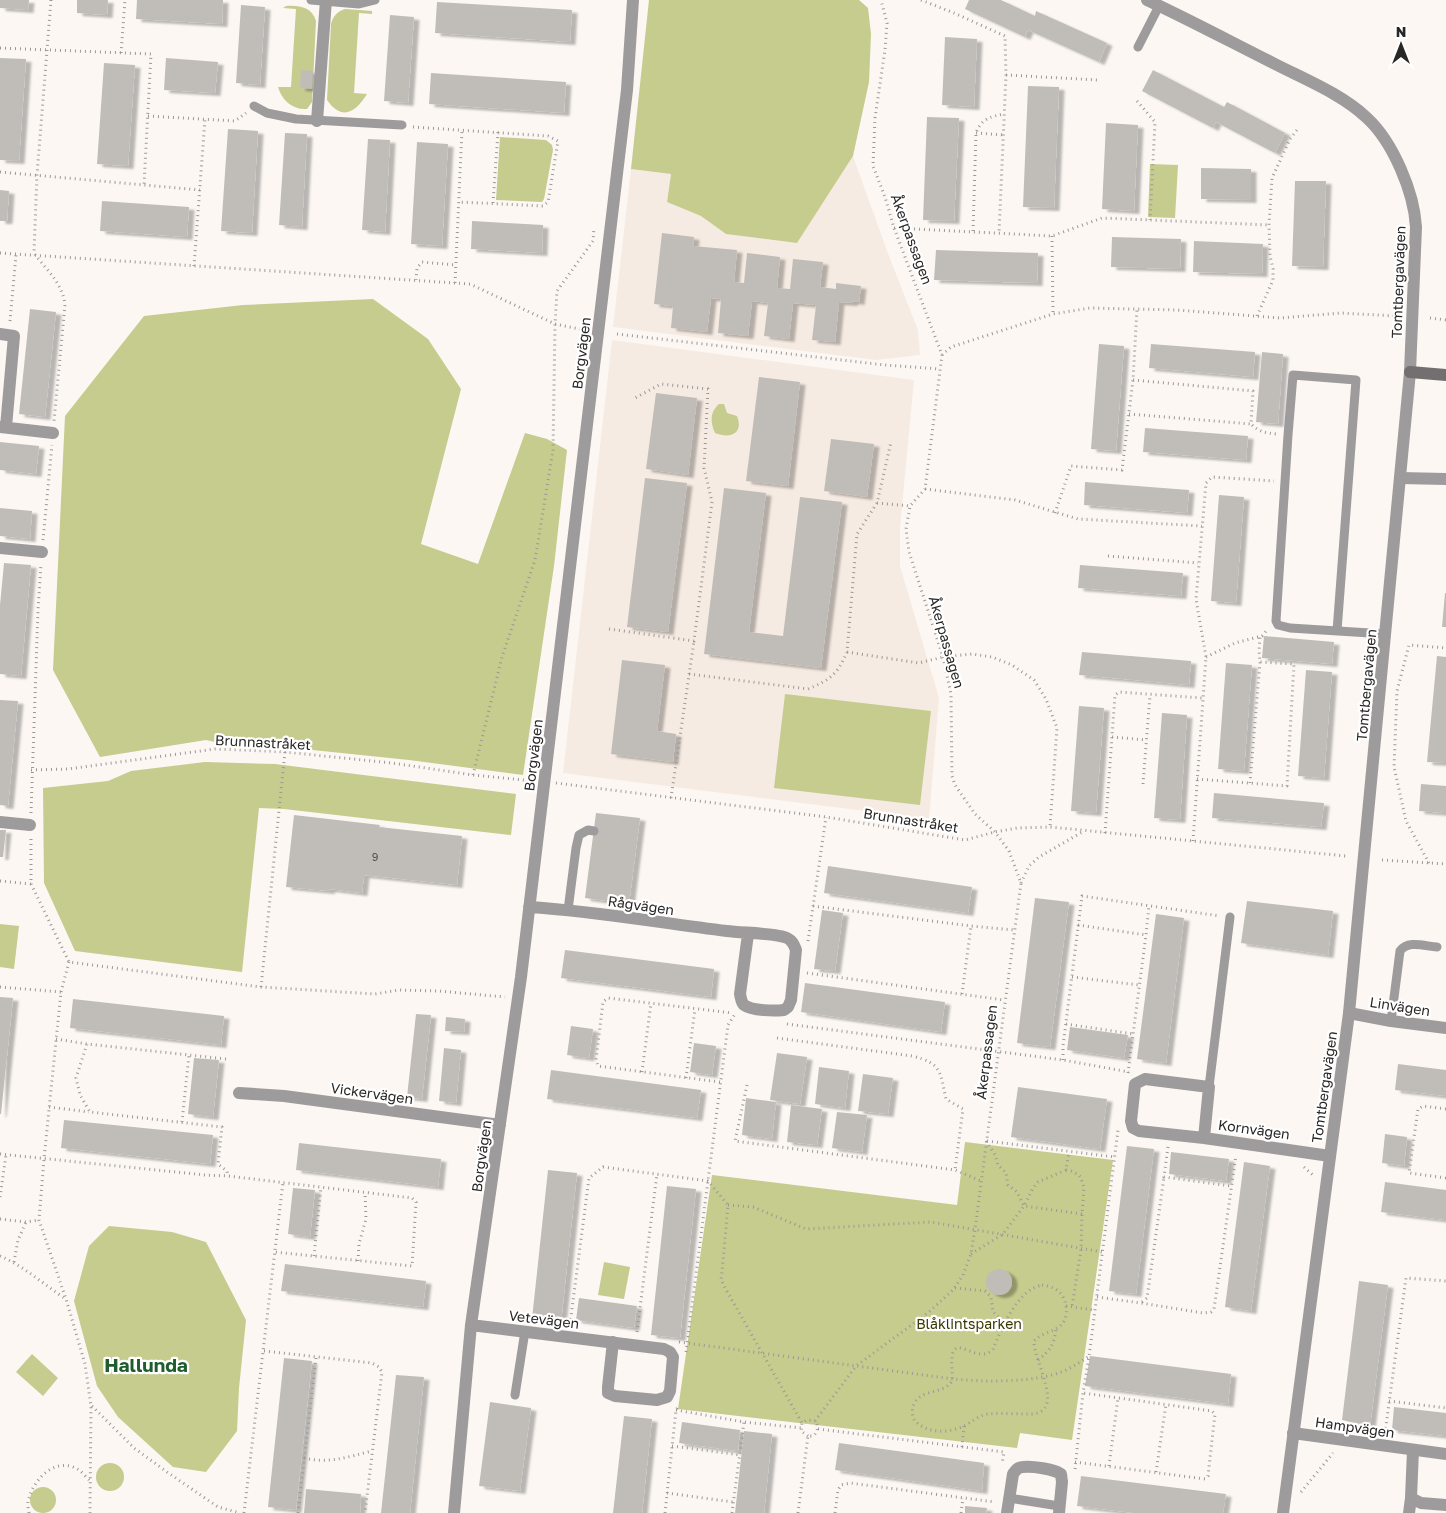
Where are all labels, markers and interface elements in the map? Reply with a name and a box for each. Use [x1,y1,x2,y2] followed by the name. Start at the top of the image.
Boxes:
[1376,20,1426,70] north arrow
[1396,23,1406,40] text: N
[888,191,936,287] street label: Åkerpassagen
[1388,225,1408,339] street label: Tomtbergavägen
[568,316,594,390] street label: Borgvägen
[926,594,968,690] street label: Åkerpassagen
[1353,628,1379,742] street label: Tomtbergavägen
[520,718,546,792] street label: Borgvägen
[215,731,311,753] street label: Brunnastråket
[862,804,960,836] street label: Brunnastråket
[372,850,378,863] house number: 9
[607,892,675,918] street label: Rågvägen
[1369,993,1431,1019] street label: Linvägen
[972,1004,1000,1100] street label: Åkerpassagen
[1308,1030,1340,1144] street label: Tomtbergavägen
[330,1079,414,1107] street label: Vickervägen
[1217,1116,1291,1142] street label: Kornvägen
[468,1119,494,1193] street label: Borgvägen
[508,1306,580,1332] street label: Vetevägen
[916,1315,1022,1332] park label: Blåklintsparken
[104,1353,188,1376] district label: Hallunda
[1314,1413,1396,1441] street label: Hampvägen

